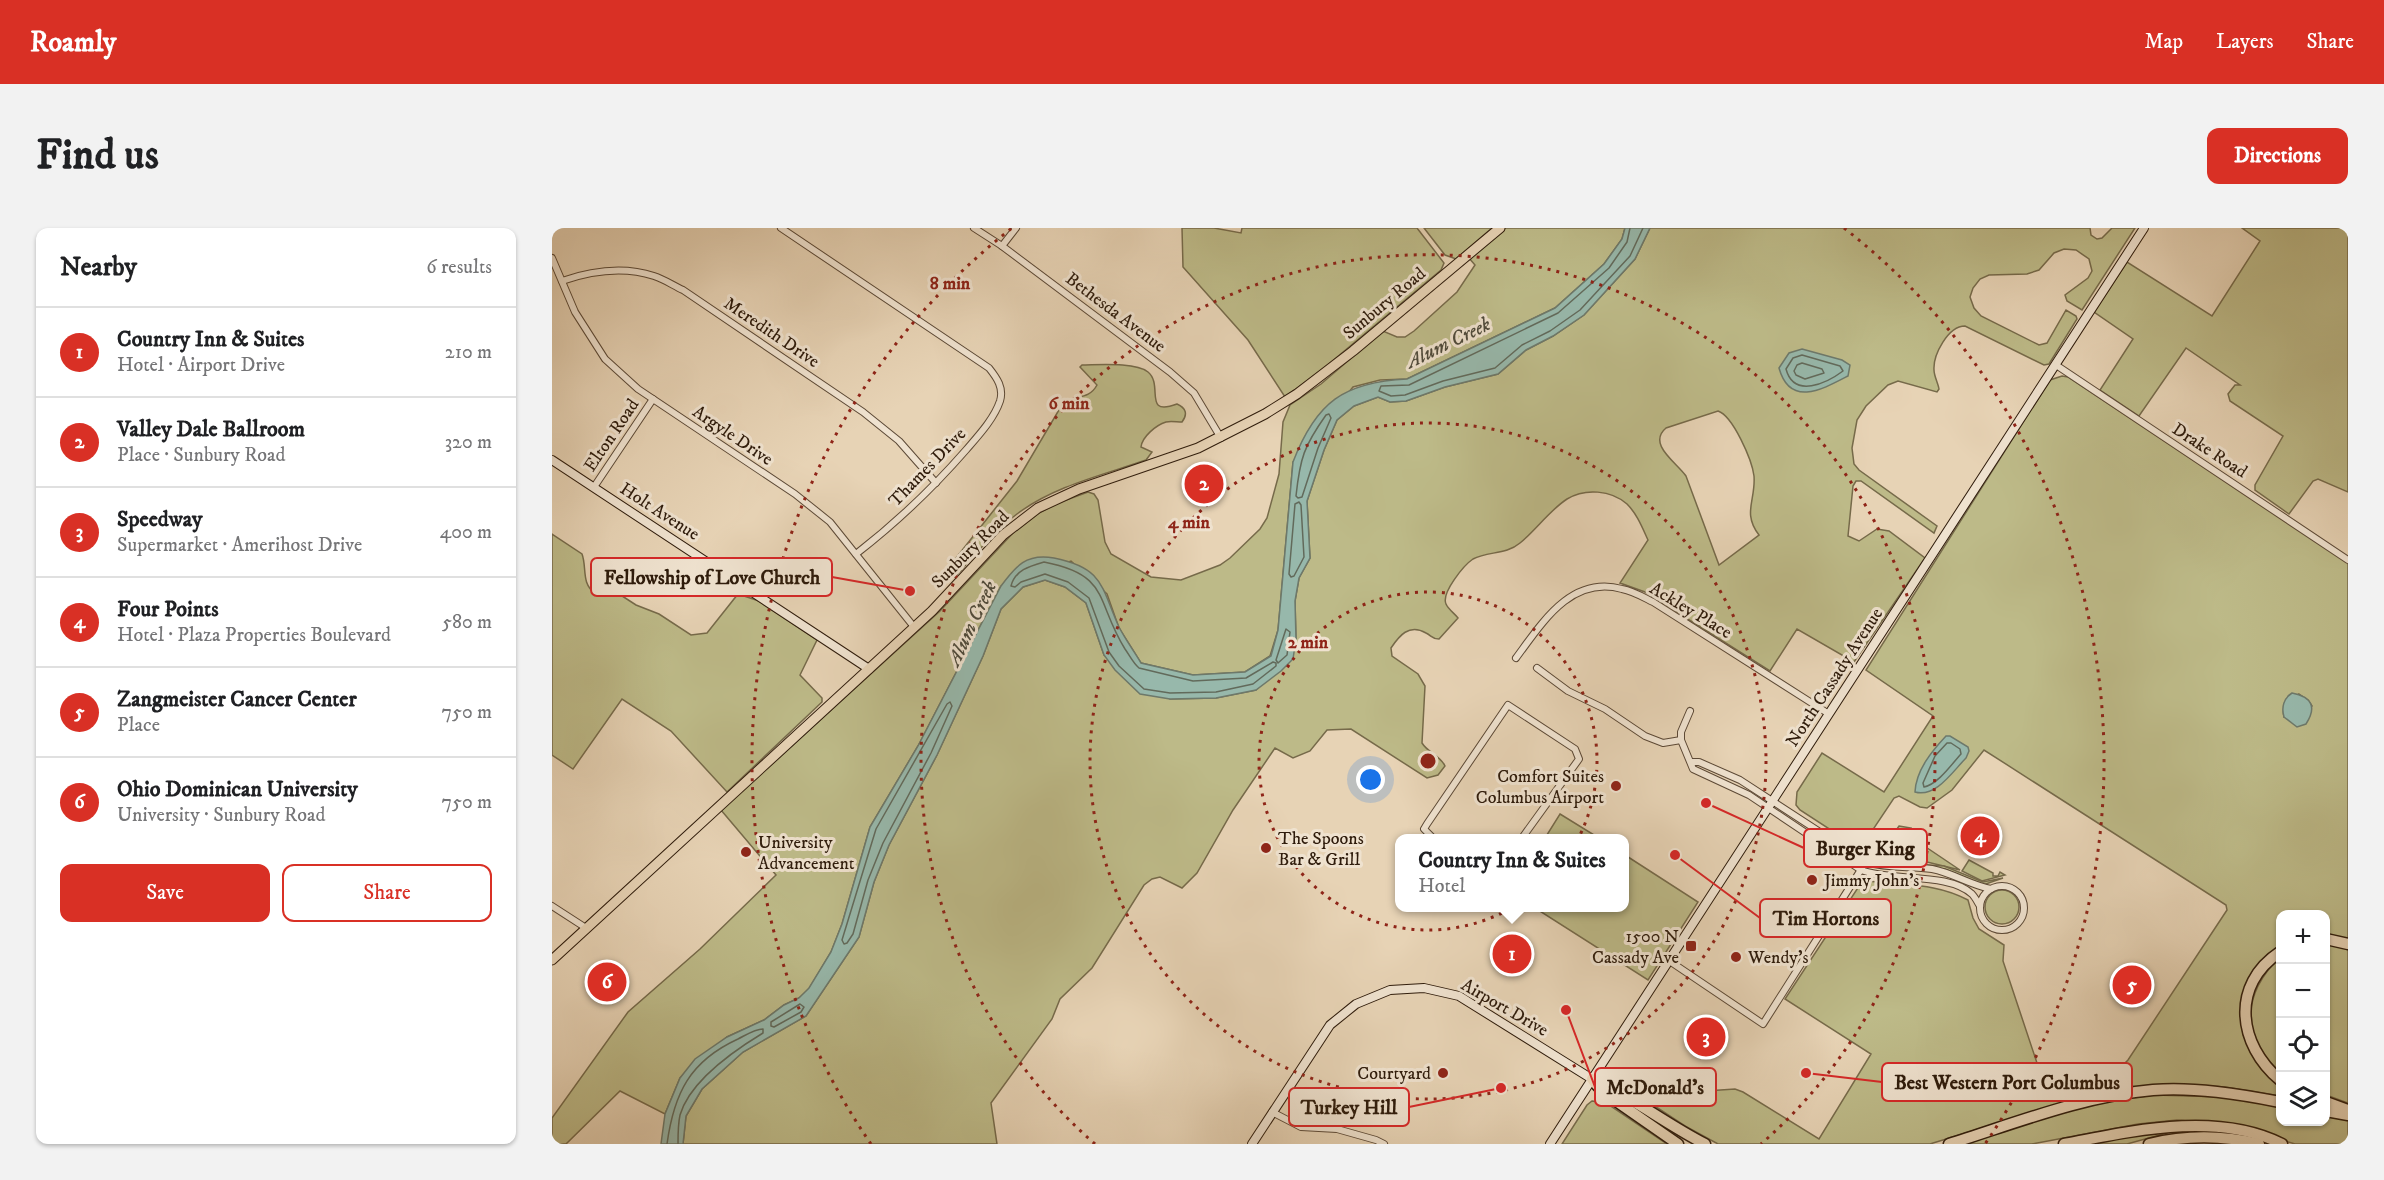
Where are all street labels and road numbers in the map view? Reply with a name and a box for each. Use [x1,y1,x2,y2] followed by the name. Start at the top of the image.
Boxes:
[1339,263,1430,345] street label: Sunbury Road
[1061,268,1170,358] street label: Bethesda Avenue
[719,293,823,373] street label: Meredith Drive
[579,395,644,476] street label: Elton Road
[688,401,777,471] street label: Argyle Drive
[2168,418,2251,483] street label: Drake Road
[885,424,971,512] street label: Thames Drive
[616,478,703,546] street label: Holt Avenue
[927,506,1014,593] street label: Sunbury Road
[1645,578,1736,644] street label: Ackley Place
[1782,604,1888,751] street label: North Cassady Avenue
[1457,974,1552,1042] street label: Airport Drive

